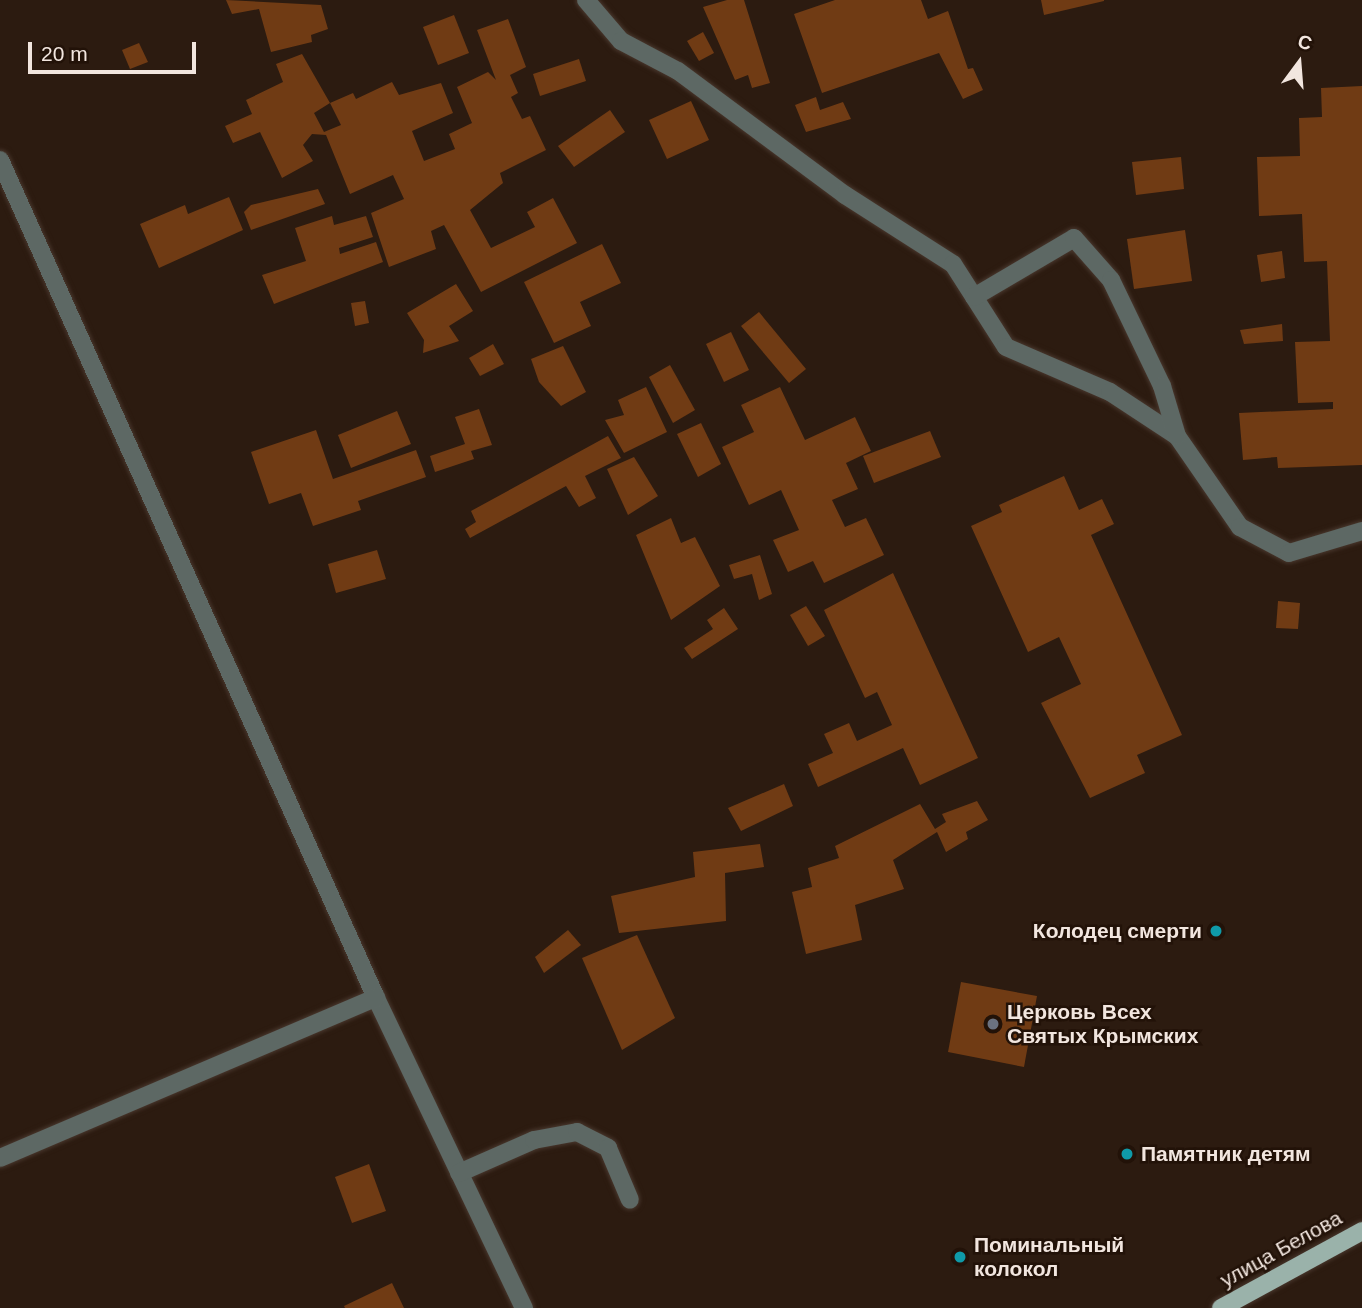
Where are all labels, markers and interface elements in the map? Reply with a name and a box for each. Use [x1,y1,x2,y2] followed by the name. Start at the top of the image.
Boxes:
[32,28,200,72] scale bar
[1264,28,1334,98] north arrow
[1295,30,1314,54] text: С
[41,42,88,65] text: 20 m
[1033,918,1202,944] place label: Колодец смерти
[1208,923,1224,939] marker: Колодец смерти
[1007,999,1198,1049] place label: Церковь Всех Святых Крымских
[985,1016,1001,1032] marker: Церковь Всех Святых Крымских
[1141,1141,1311,1167] place label: Памятник детям
[1119,1146,1135,1162] marker: Памятник детям
[1216,1205,1346,1293] street label: улица Белова
[974,1232,1124,1282] place label: Поминальный колокол
[952,1249,968,1265] marker: Поминальный колокол

